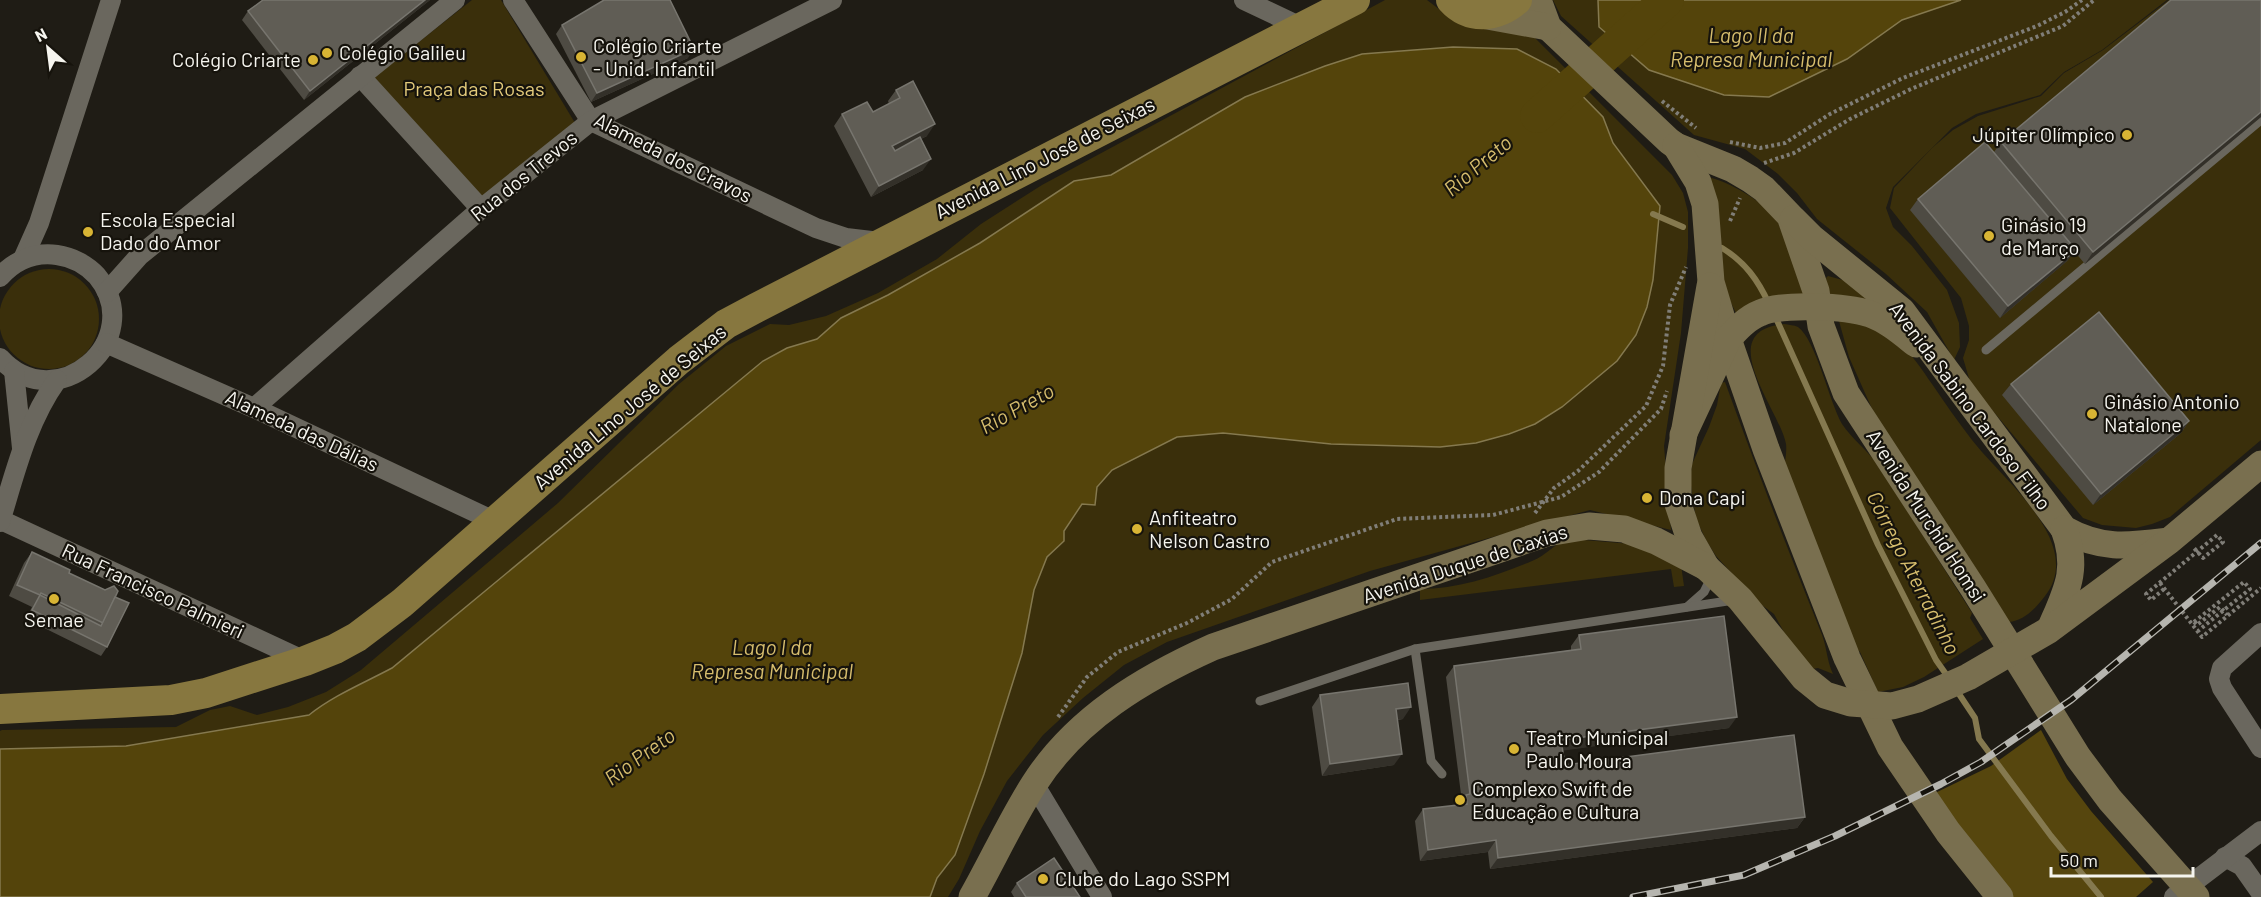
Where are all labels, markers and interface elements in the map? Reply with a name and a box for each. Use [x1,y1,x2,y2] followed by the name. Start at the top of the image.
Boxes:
[18,18,78,78] north arrow
[1670,22,1832,71] water label: Lago II da Represa Municipal
[32,23,50,45] text: N
[593,33,722,80] place label: Colégio Criarte - Unid. Infantil
[339,40,466,64] place label: Colégio Galileu
[320,46,334,60] marker: Colégio Galileu
[172,47,301,71] place label: Colégio Criarte
[574,50,588,64] marker: Colégio Criarte - Unid. Infantil
[306,53,320,67] marker: Colégio Criarte
[403,76,545,100] park label: Praça das Rosas
[931,91,1158,223] street label: Avenida Lino José de Seixas
[591,107,756,207] street label: Alameda dos Cravos
[1972,122,2115,146] place label: Júpiter Olímpico
[465,125,582,226] street label: Rua dos Trevos
[2120,128,2134,142] marker: Júpiter Olímpico
[1438,129,1516,201] water label: Rio Preto
[100,207,235,254] place label: Escola Especial Dado do Amor
[2001,212,2086,259] place label: Ginásio 19 de Março
[81,225,95,239] marker: Escola Especial Dado do Amor
[1982,229,1996,243] marker: Ginásio 19 de Março
[1885,297,2057,514] street label: Avenida Sabino Cardoso Filho
[528,319,730,494] street label: Avenida Lino José de Seixas
[975,377,1058,438] water label: Rio Preto
[222,384,383,476] street label: Alameda das Dálias
[2104,389,2240,436] place label: Ginásio Antonio Natalone
[2085,407,2099,421] marker: Ginásio Antonio Natalone
[1862,425,1992,606] street label: Avenida Murchid Homsi
[1659,485,1746,509] place label: Dona Capi
[1862,486,1966,658] water label: Córrego Aterradinho
[1640,491,1654,505] marker: Dona Capi
[1149,505,1270,552] place label: Anfiteatro Nelson Castro
[1359,519,1570,608] street label: Avenida Duque de Caxias
[1130,522,1144,536] marker: Anfiteatro Nelson Castro
[59,537,248,643] street label: Rua Francisco Palmieri
[47,592,61,606] marker: Semae
[24,607,84,631] place label: Semae
[691,634,853,683] water label: Lago I da Represa Municipal
[599,722,679,790] water label: Rio Preto
[1526,725,1668,772] place label: Teatro Municipal Paulo Moura
[1507,742,1521,756] marker: Teatro Municipal Paulo Moura
[1472,776,1639,823] place label: Complexo Swift de Educação e Cultura
[1453,793,1467,807] marker: Complexo Swift de Educação e Cultura
[2051,840,2194,878] scale bar
[2060,849,2098,871] text: 50 m
[1055,866,1230,890] place label: Clube do Lago SSPM
[1036,872,1050,886] marker: Clube do Lago SSPM

